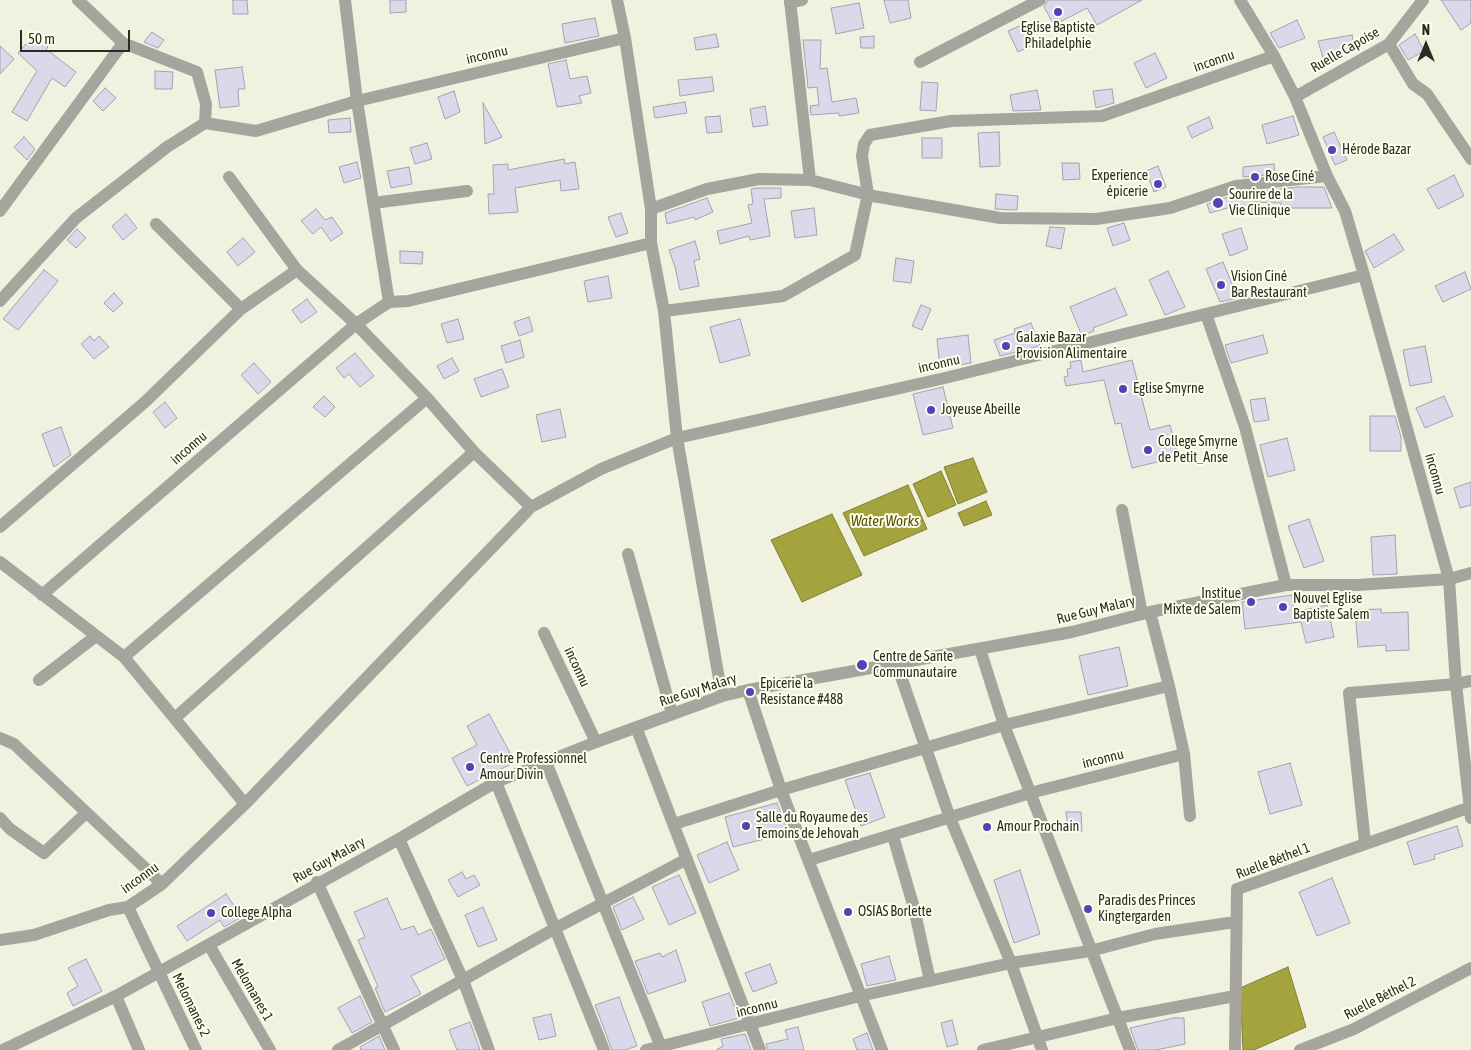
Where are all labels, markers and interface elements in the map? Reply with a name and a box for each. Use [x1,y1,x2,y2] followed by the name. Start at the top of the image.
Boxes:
[1052,6,1064,18] marker: Eglise Baptiste Philadelphie
[22,20,132,52] scale bar
[1021,20,1095,52] place label: Eglise Baptiste Philadelphie
[1401,20,1451,70] north arrow
[1422,22,1430,38] text: N
[1308,24,1382,76] street label: Ruelle Capoise
[28,30,55,47] text: 50 m
[465,42,509,68] street label: inconnu
[1191,46,1237,76] street label: inconnu
[1342,142,1411,158] place label: Hérode Bazar
[1326,144,1338,156] marker: Hérode Bazar
[1091,168,1148,200] place label: Experience épicerie
[1265,169,1314,185] place label: Rose Ciné
[1249,171,1261,183] marker: Rose Ciné
[1152,178,1164,190] marker: Experience épicerie
[1229,187,1293,220] place label: Sourire de la Vie Clinique
[1211,196,1225,210] marker: Sourire de la Vie Clinique
[1231,269,1307,302] place label: Vision Ciné Bar Restaurant
[1215,279,1227,291] marker: Vision Ciné Bar Restaurant
[1016,330,1127,362] place label: Galaxie Bazar Provision Alimentaire
[1000,340,1012,352] marker: Galaxie Bazar Provision Alimentaire
[917,351,961,377] street label: inconnu
[1133,381,1204,397] place label: Eglise Smyrne
[1117,383,1129,395] marker: Eglise Smyrne
[941,402,1021,418] place label: Joyeuse Abeille
[925,404,937,416] marker: Joyeuse Abeille
[168,428,210,468] street label: inconnu
[1158,434,1238,467] place label: College Smyrne de Petit_Anse
[1142,444,1154,456] marker: College Smyrne de Petit_Anse
[1421,451,1449,497] street label: inconnu
[851,512,919,530] water label: Water Works
[1163,586,1241,618] place label: Institue Mixte de Salem
[1293,591,1370,624] place label: Nouvel Eglise Baptiste Salem
[1055,592,1137,628] street label: Rue Guy Malary
[1245,596,1257,608] marker: Institue Mixte de Salem
[1277,601,1289,613] marker: Nouvel Eglise Baptiste Salem
[560,644,594,690] street label: inconnu
[873,649,957,682] place label: Centre de Sante Communautaire
[855,658,869,672] marker: Centre de Sante Communautaire
[657,670,739,710] street label: Rue Guy Malary
[760,676,843,709] place label: Epicerie la Resistance #488
[744,686,756,698] marker: Epicerie la Resistance #488
[1081,746,1125,772] street label: inconnu
[480,751,587,784] place label: Centre Professionnel Amour Divin
[464,761,476,773] marker: Centre Professionnel Amour Divin
[756,810,868,842] place label: Salle du Royaume des Temoins de Jehovah
[997,819,1079,835] place label: Amour Prochain
[740,820,752,832] marker: Salle du Royaume des Temoins de Jehovah
[981,821,993,833] marker: Amour Prochain
[290,833,368,887] street label: Rue Guy Malary
[1234,839,1312,883] street label: Ruelle Béthel 1
[118,859,162,897] street label: inconnu
[1098,893,1195,926] place label: Paradis des Princes Kingtergarden
[1082,903,1094,915] marker: Paradis des Princes Kingtergarden
[858,904,932,920] place label: OSIAS Borlette
[221,905,292,921] place label: College Alpha
[842,906,854,918] marker: OSIAS Borlette
[205,907,217,919] marker: College Alpha
[227,956,277,1024] street label: Melomanes 1
[168,970,214,1040] street label: Melomanes 2
[1341,973,1419,1023] street label: Ruelle Béthel 2
[735,995,779,1021] street label: inconnu

